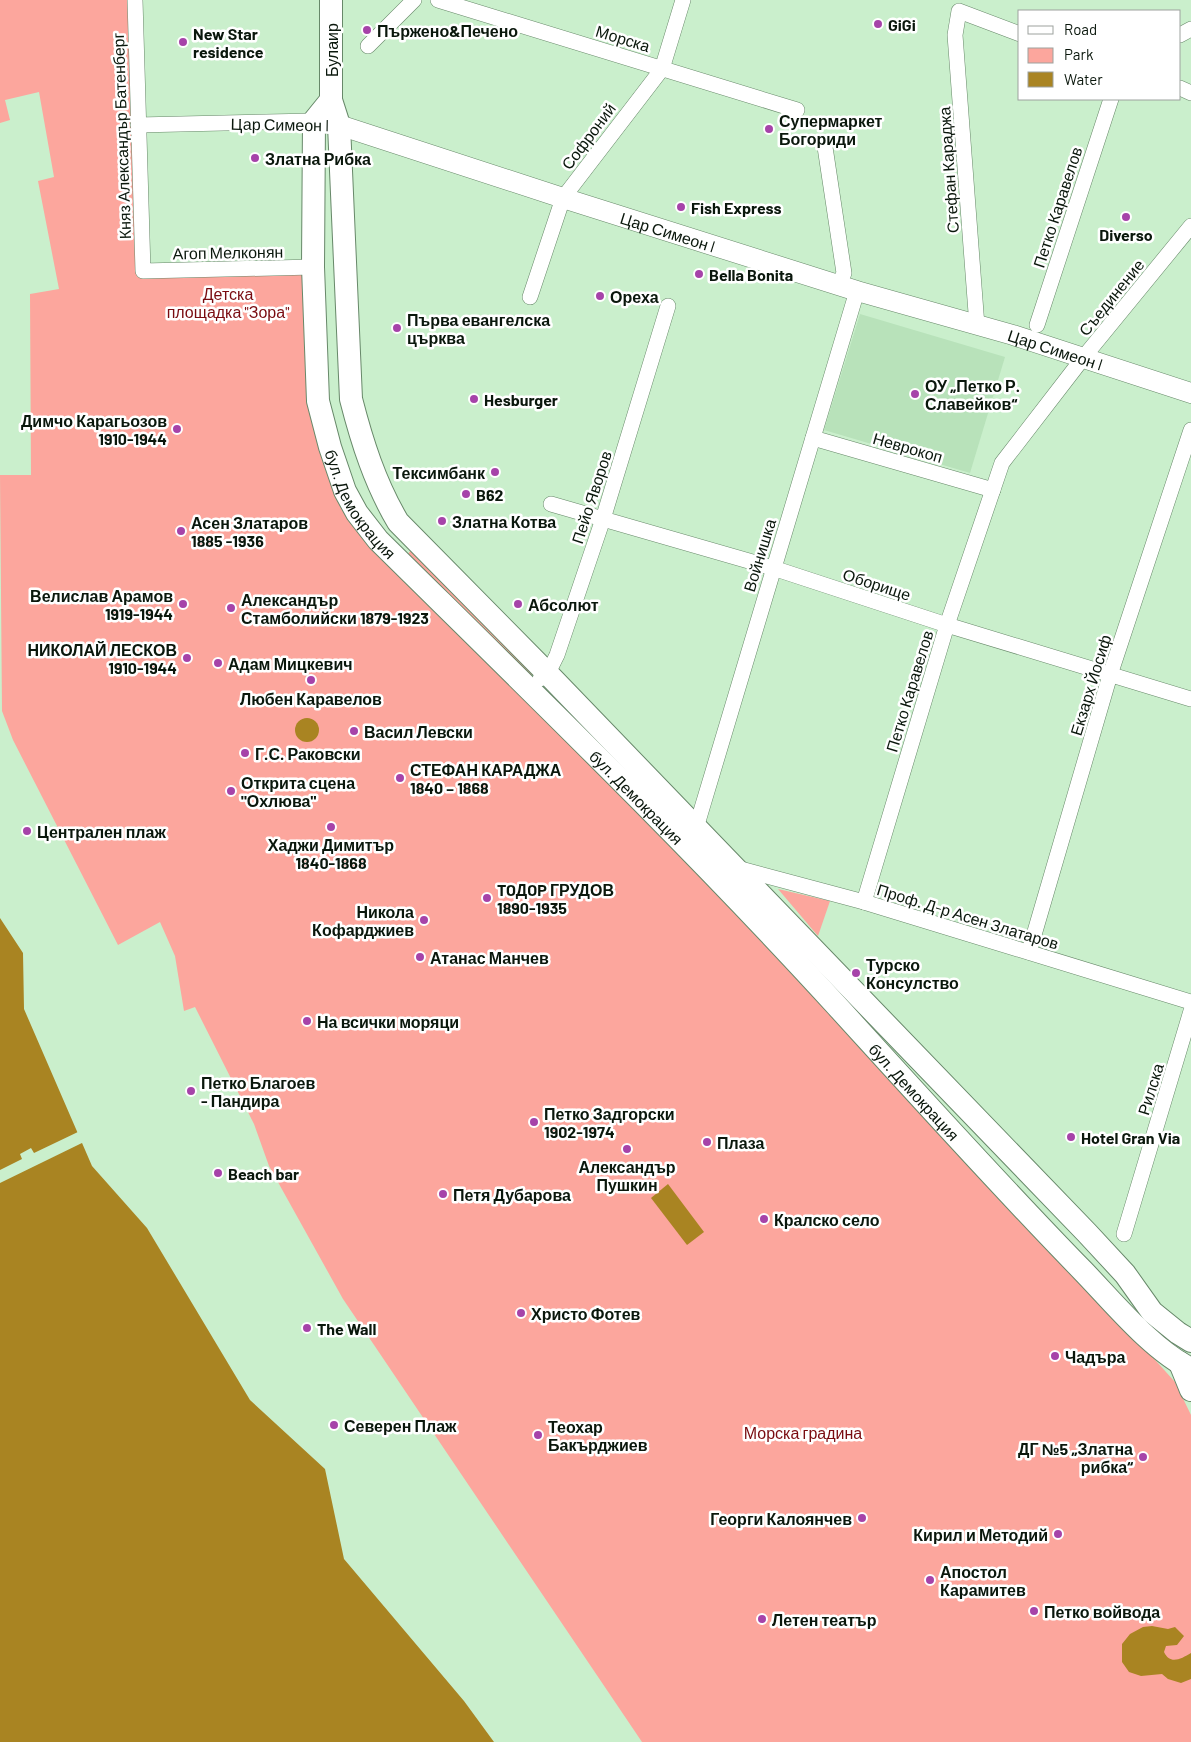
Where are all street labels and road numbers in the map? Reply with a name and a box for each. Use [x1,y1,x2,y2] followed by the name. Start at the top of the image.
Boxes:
[594,21,652,55] street label: Морска
[322,23,341,77] street label: Булаир
[108,32,134,240] street label: Княз Александър Батенберг
[557,99,619,173] street label: Софроний
[934,106,962,234] street label: Стефан Караджа
[231,114,329,134] street label: Цар Симеон I
[1028,144,1086,270] street label: Петко Каравелов
[618,207,718,255] street label: Цар Симеон I
[173,242,283,262] street label: Агоп Мелконян
[1074,255,1148,339] street label: Съединение
[1006,325,1105,373] street label: Цар Симеон I
[871,428,945,466] street label: Неврокоп
[322,447,400,562] street label: бул. Демокрация
[567,448,615,546] street label: Пейо Яворов
[739,516,779,594] street label: Войнишка
[841,564,913,604] street label: Оборище
[881,628,937,754] street label: Петко Каравелов
[1066,632,1114,738] street label: Екзарх Йосиф
[586,746,688,848] street label: бул. Демокрация
[875,879,1061,953] street label: Проф. Д-р Асен Златаров
[866,1039,964,1144] street label: бул. Демокрация
[1133,1061,1167,1117] street label: Рилска

